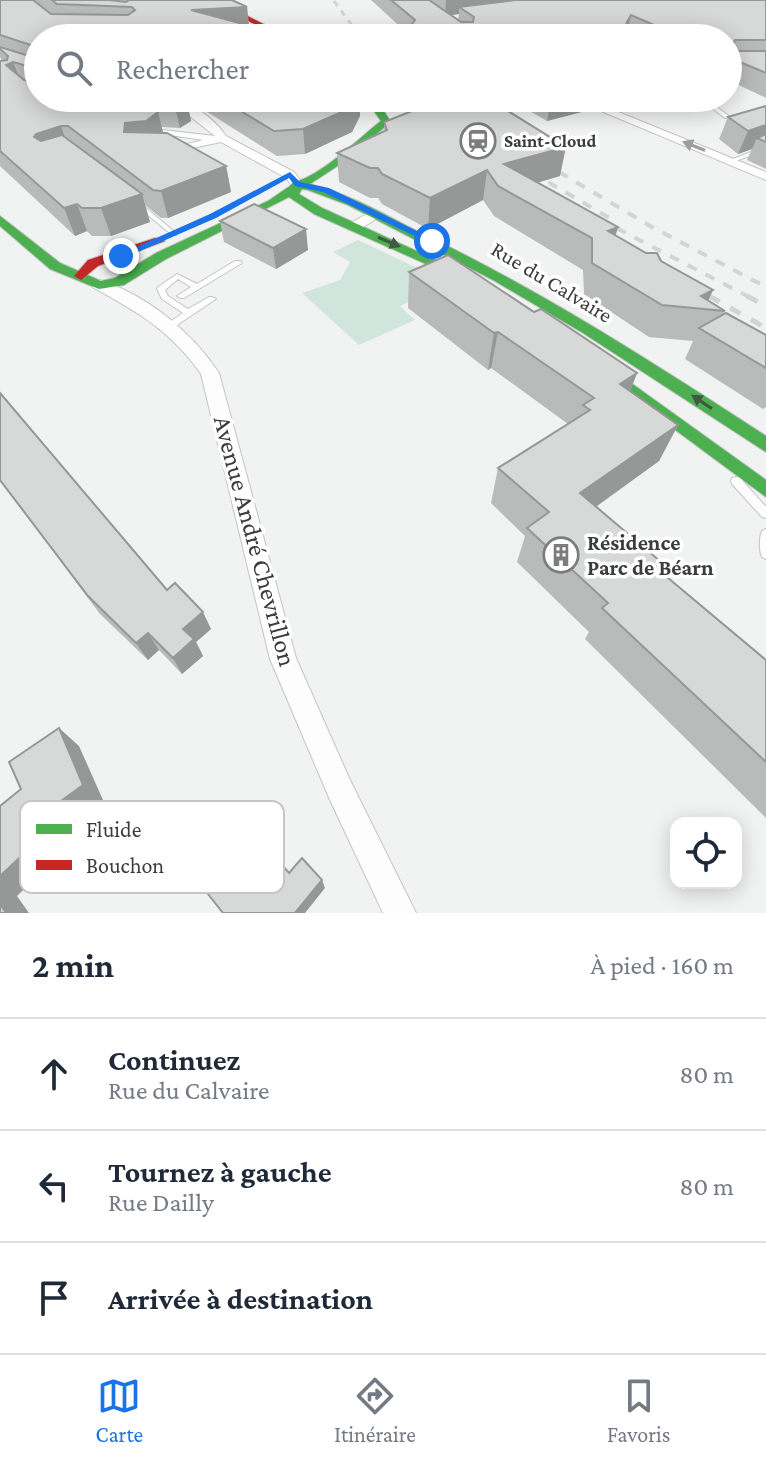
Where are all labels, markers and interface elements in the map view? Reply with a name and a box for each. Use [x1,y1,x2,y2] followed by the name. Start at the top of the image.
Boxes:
[24,24,742,112] search box
[52,46,96,90] icon: search
[116,52,249,85] text: Rechercher
[459,122,497,160] station icon: Saint-Cloud
[504,131,596,151] place label: Saint-Cloud
[682,140,706,153] one-way arrow
[414,223,450,259] route start
[377,235,401,248] one-way arrow
[487,236,617,328] street label: Rue du Calvaire
[103,238,139,274] route end
[691,394,712,409] one-way arrow
[208,413,302,669] street label: Avenue André Chevrillon
[587,530,714,580] place label: Résidence Parc de Béarn
[542,536,580,574] building icon: Résidence Parc de Béarn
[20,801,284,893] legend
[86,817,141,842] text: Fluide
[670,817,742,889] map controls
[670,817,742,889] button: locate
[86,853,164,878] text: Bouchon
[32,947,114,984] text: 2 min
[590,951,734,980] text: À pied · 160 m
[108,1043,240,1076] text: Continuez
[32,1052,76,1096] icon: ahead
[680,1060,734,1089] text: 80 m
[108,1076,269,1105] text: Rue du Calvaire
[108,1155,332,1188] text: Tournez à gauche
[32,1164,76,1208] icon: left
[680,1172,734,1201] text: 80 m
[108,1188,214,1217] text: Rue Dailly
[32,1276,76,1320] icon: arrive
[108,1282,373,1315] text: Arrivée à destination
[96,1374,143,1447] tab: Carte
[334,1374,416,1447] tab: Itinéraire
[607,1374,670,1447] tab: Favoris

